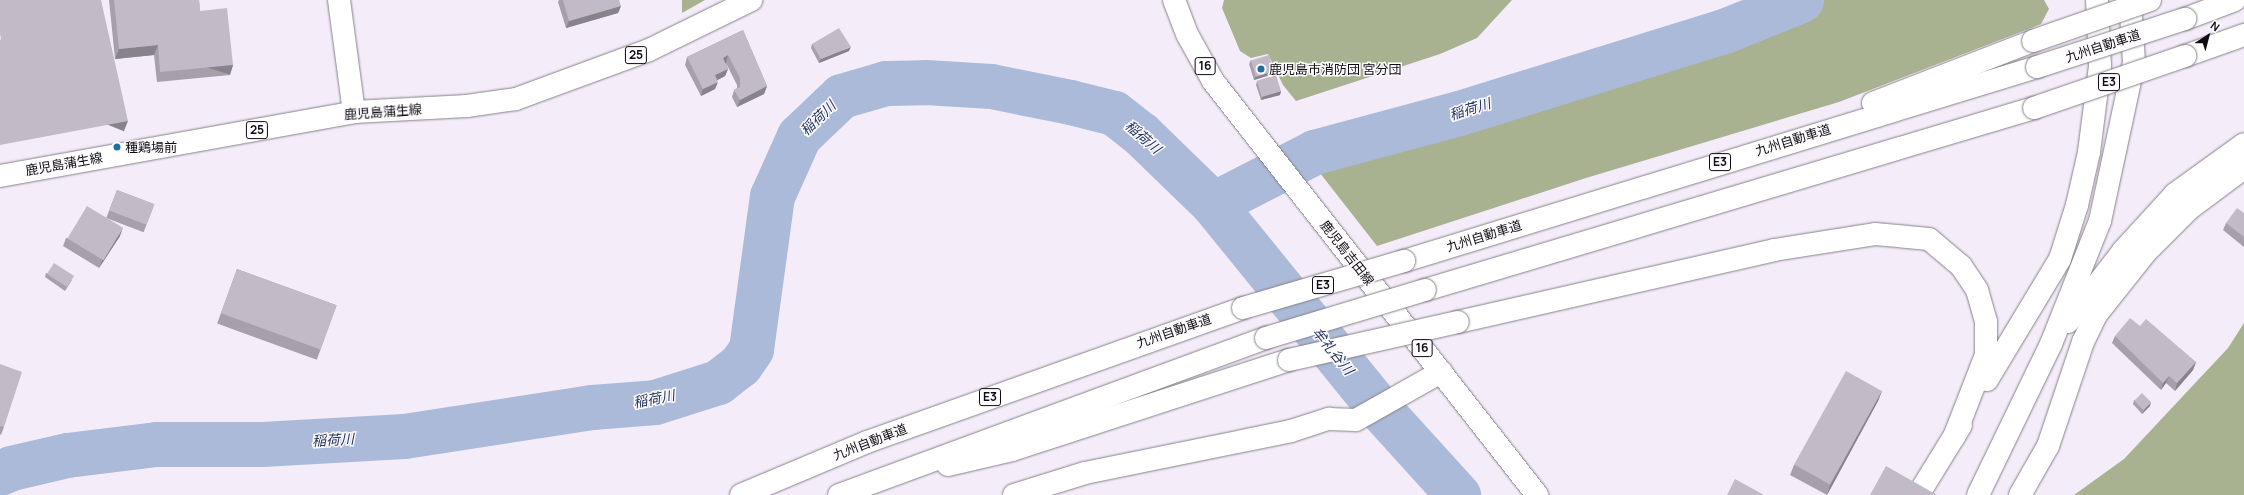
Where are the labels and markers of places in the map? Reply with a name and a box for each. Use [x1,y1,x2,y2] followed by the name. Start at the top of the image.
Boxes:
[1269,61,1402,77] place label: 鹿児島市消防団 宮分団
[1256,64,1266,74] marker: 鹿児島市消防団 宮分団
[125,139,177,155] place label: 種鶏場前
[112,142,122,152] marker: 種鶏場前

